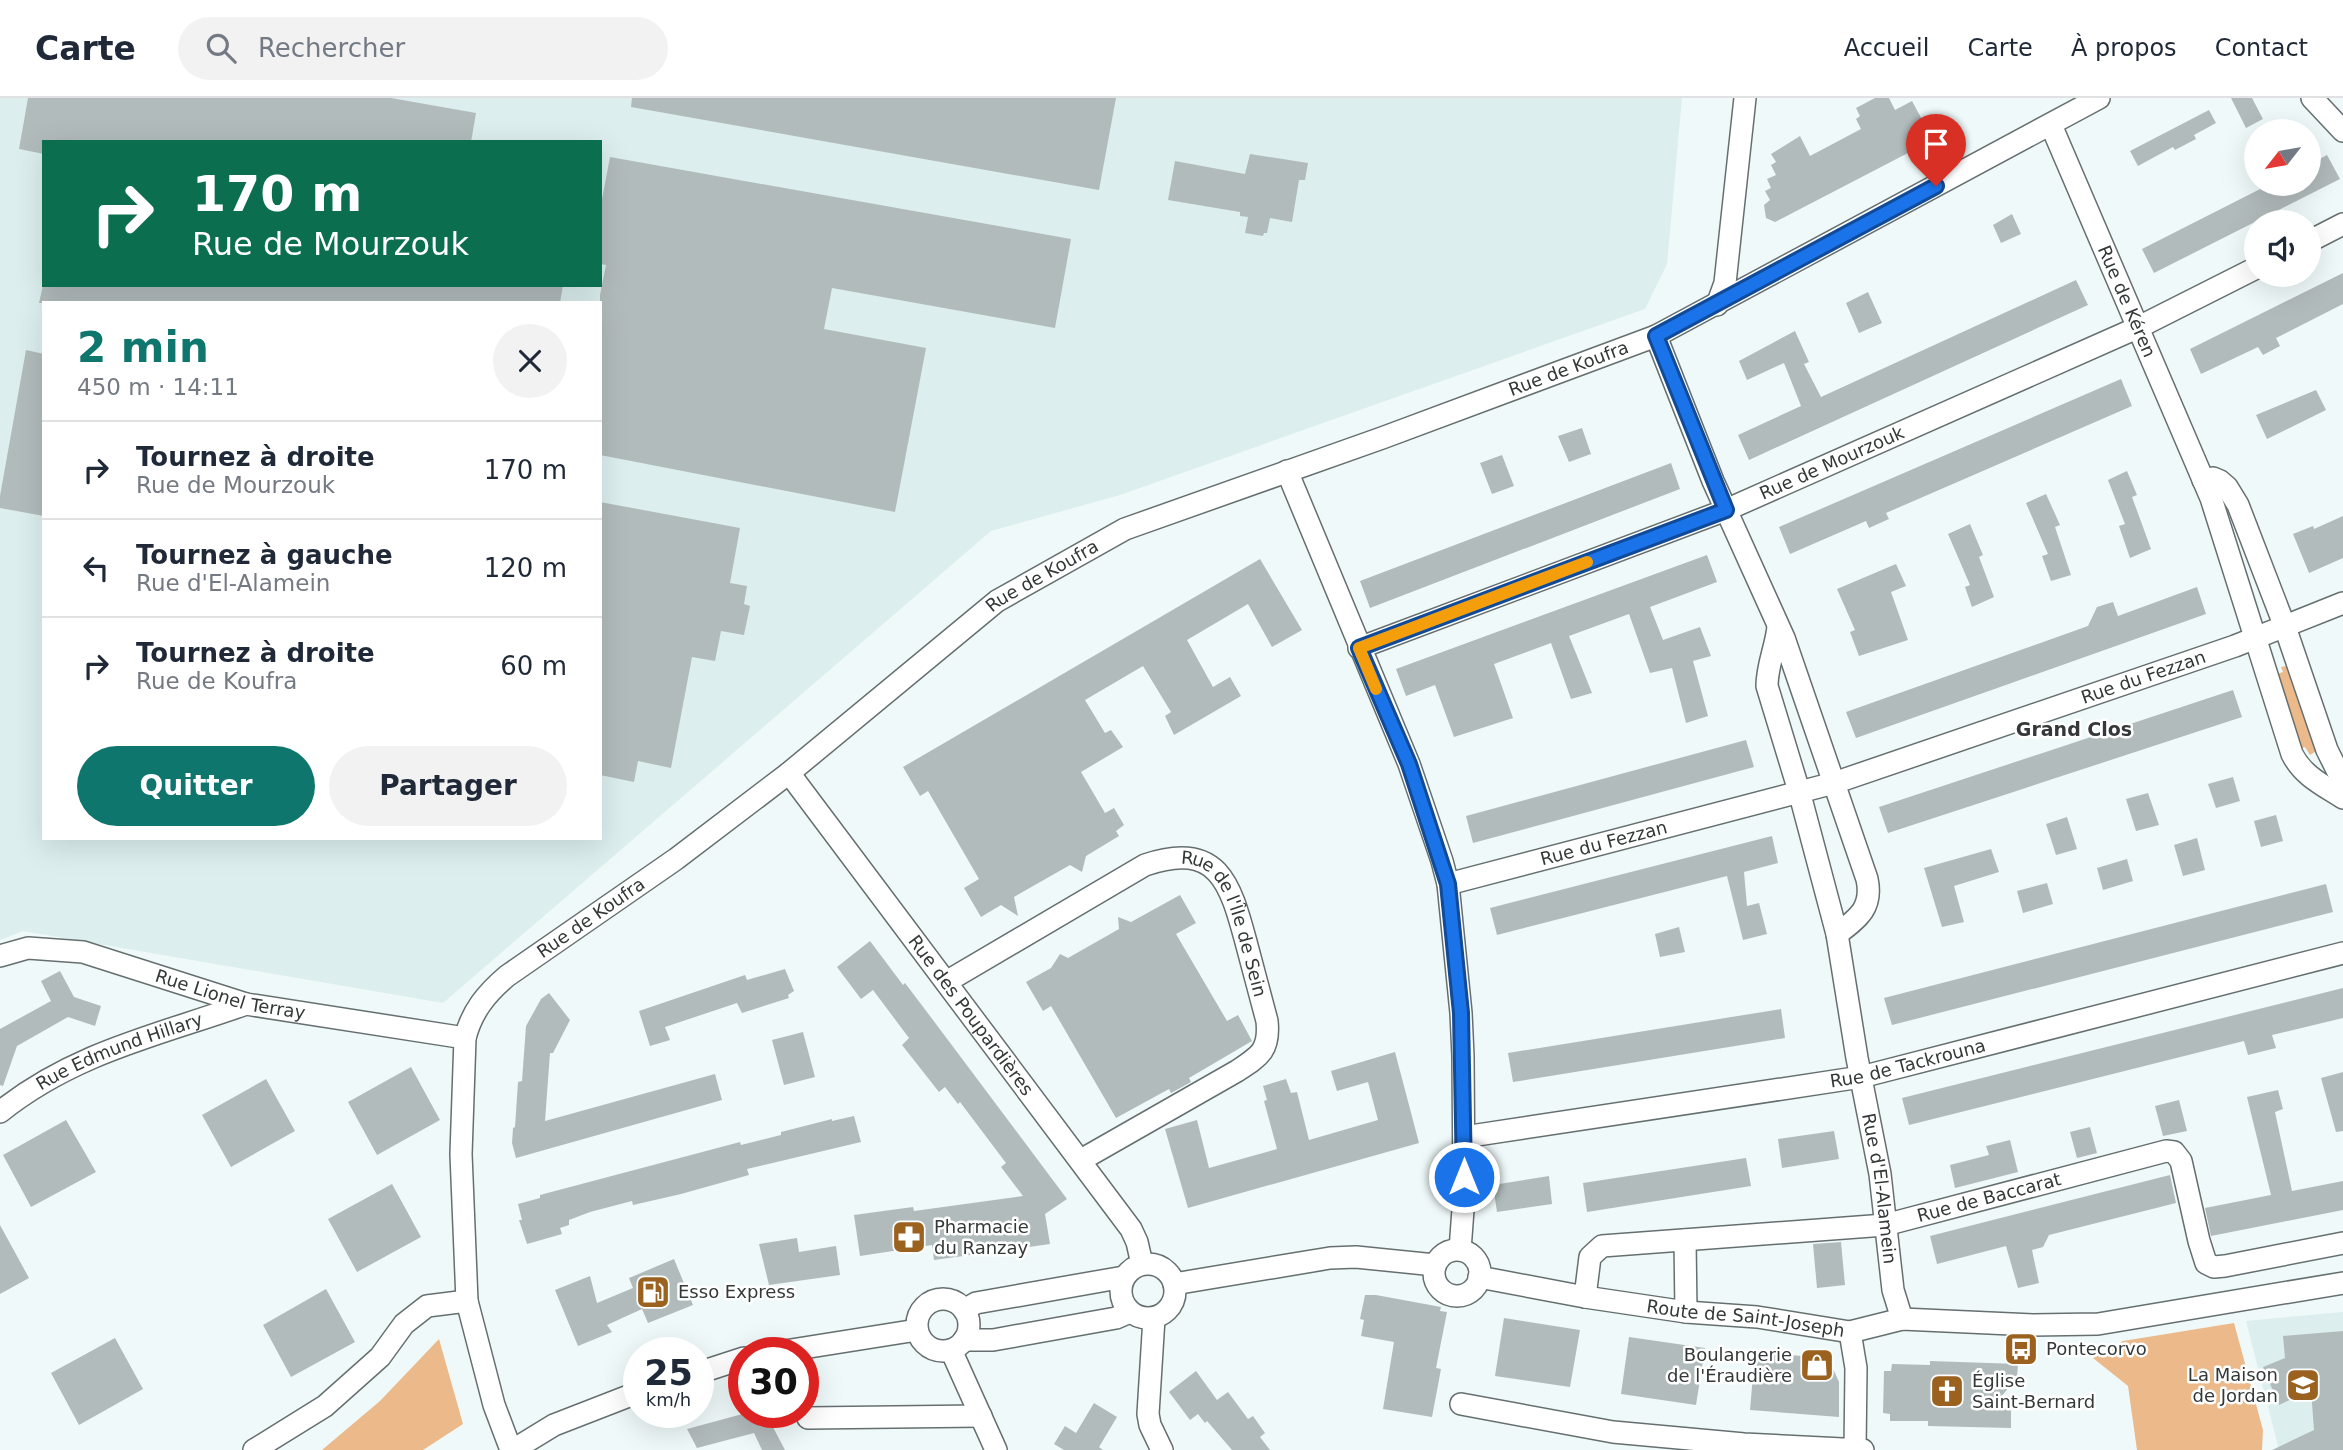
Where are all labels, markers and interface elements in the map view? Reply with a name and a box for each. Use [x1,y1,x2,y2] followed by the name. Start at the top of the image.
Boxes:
[178,17,668,80] search box
[35,29,136,68] text: Carte
[202,29,240,67] icon: search
[258,33,405,63] text: Rechercher
[1844,34,1929,62] text: Accueil
[1967,34,2033,62] text: Carte
[2071,34,2177,62] text: À propos
[2215,34,2308,62] text: Contact
[1906,114,1966,186] pin
[2244,119,2320,196] north arrow
[2244,119,2321,287] map controls
[1917,125,1955,163] icon: arrive
[192,166,362,223] text: 170 m
[77,168,168,259] icon: right
[2244,210,2321,287] button: sound
[192,225,469,263] text: Rue de Mourzouk
[2094,242,2160,360] street label: Rue de Kéren
[77,323,209,372] text: 2 min
[493,324,567,398] button: close
[1506,336,1631,400] street label: Rue de Koufra
[77,374,239,400] text: 450 m · 14:11
[1756,421,1908,504] street label: Rue de Mourzouk
[136,442,375,472] text: Tournez à droite
[77,451,115,489] icon: right
[484,455,567,485] text: 170 m
[136,472,335,498] text: Rue de Mourzouk
[981,535,1102,616] street label: Rue de Koufra
[136,540,393,570] text: Tournez à gauche
[77,549,115,587] icon: left
[484,553,567,583] text: 120 m
[136,570,330,596] text: Rue d'El-Alamein
[136,638,375,668] text: Tournez à droite
[2078,646,2208,708] street label: Rue du Fezzan
[77,647,115,685] icon: right
[500,651,567,681] text: 60 m
[136,668,297,694] text: Rue de Koufra
[2016,718,2132,740] district label: Grand Clos
[77,746,315,826] button: Quitter
[329,746,567,826] button: Partager
[1538,816,1669,869] street label: Rue du Fezzan
[1180,847,1271,999] street label: Rue de l'Île de Sein
[533,873,649,962] street label: Rue de Koufra
[904,931,1038,1099] street label: Rue des Poupardières
[153,965,307,1023] street label: Rue Lionel Terray
[32,1008,206,1094] street label: Rue Edmund Hillary
[1828,1034,1988,1092] street label: Rue de Tackrouna
[1858,1111,1901,1265] street label: Rue d'El-Alamein
[1427,1140,1501,1214] position arrow
[1915,1168,2063,1226] street label: Rue de Baccarat
[934,1216,1029,1258] place label: Pharmacie du Ranzay
[890,1218,928,1256] pharmacy icon: Pharmacie du Ranzay
[634,1273,672,1311] fuel station icon: Esso Express
[678,1281,795,1302] place label: Esso Express
[1645,1295,1846,1341] street label: Route de Saint-Joseph
[2002,1330,2040,1368] bus stop icon: Pontecorvo
[728,1337,819,1428] speed limit sign: 30
[2046,1338,2147,1359] place label: Pontecorvo
[1667,1344,1792,1386] place label: Boulangerie de l'Éraudière
[1798,1346,1836,1384] shop icon: Boulangerie de l'Éraudière
[644,1353,693,1393] text: 25
[2188,1364,2278,1406] place label: La Maison de Jordan
[2284,1366,2322,1404] school or university icon: La Maison de Jordan
[1972,1370,2095,1412] place label: Église Saint-Bernard
[1928,1372,1966,1410] church icon: Église Saint-Bernard
[646,1389,691,1410] text: km/h

